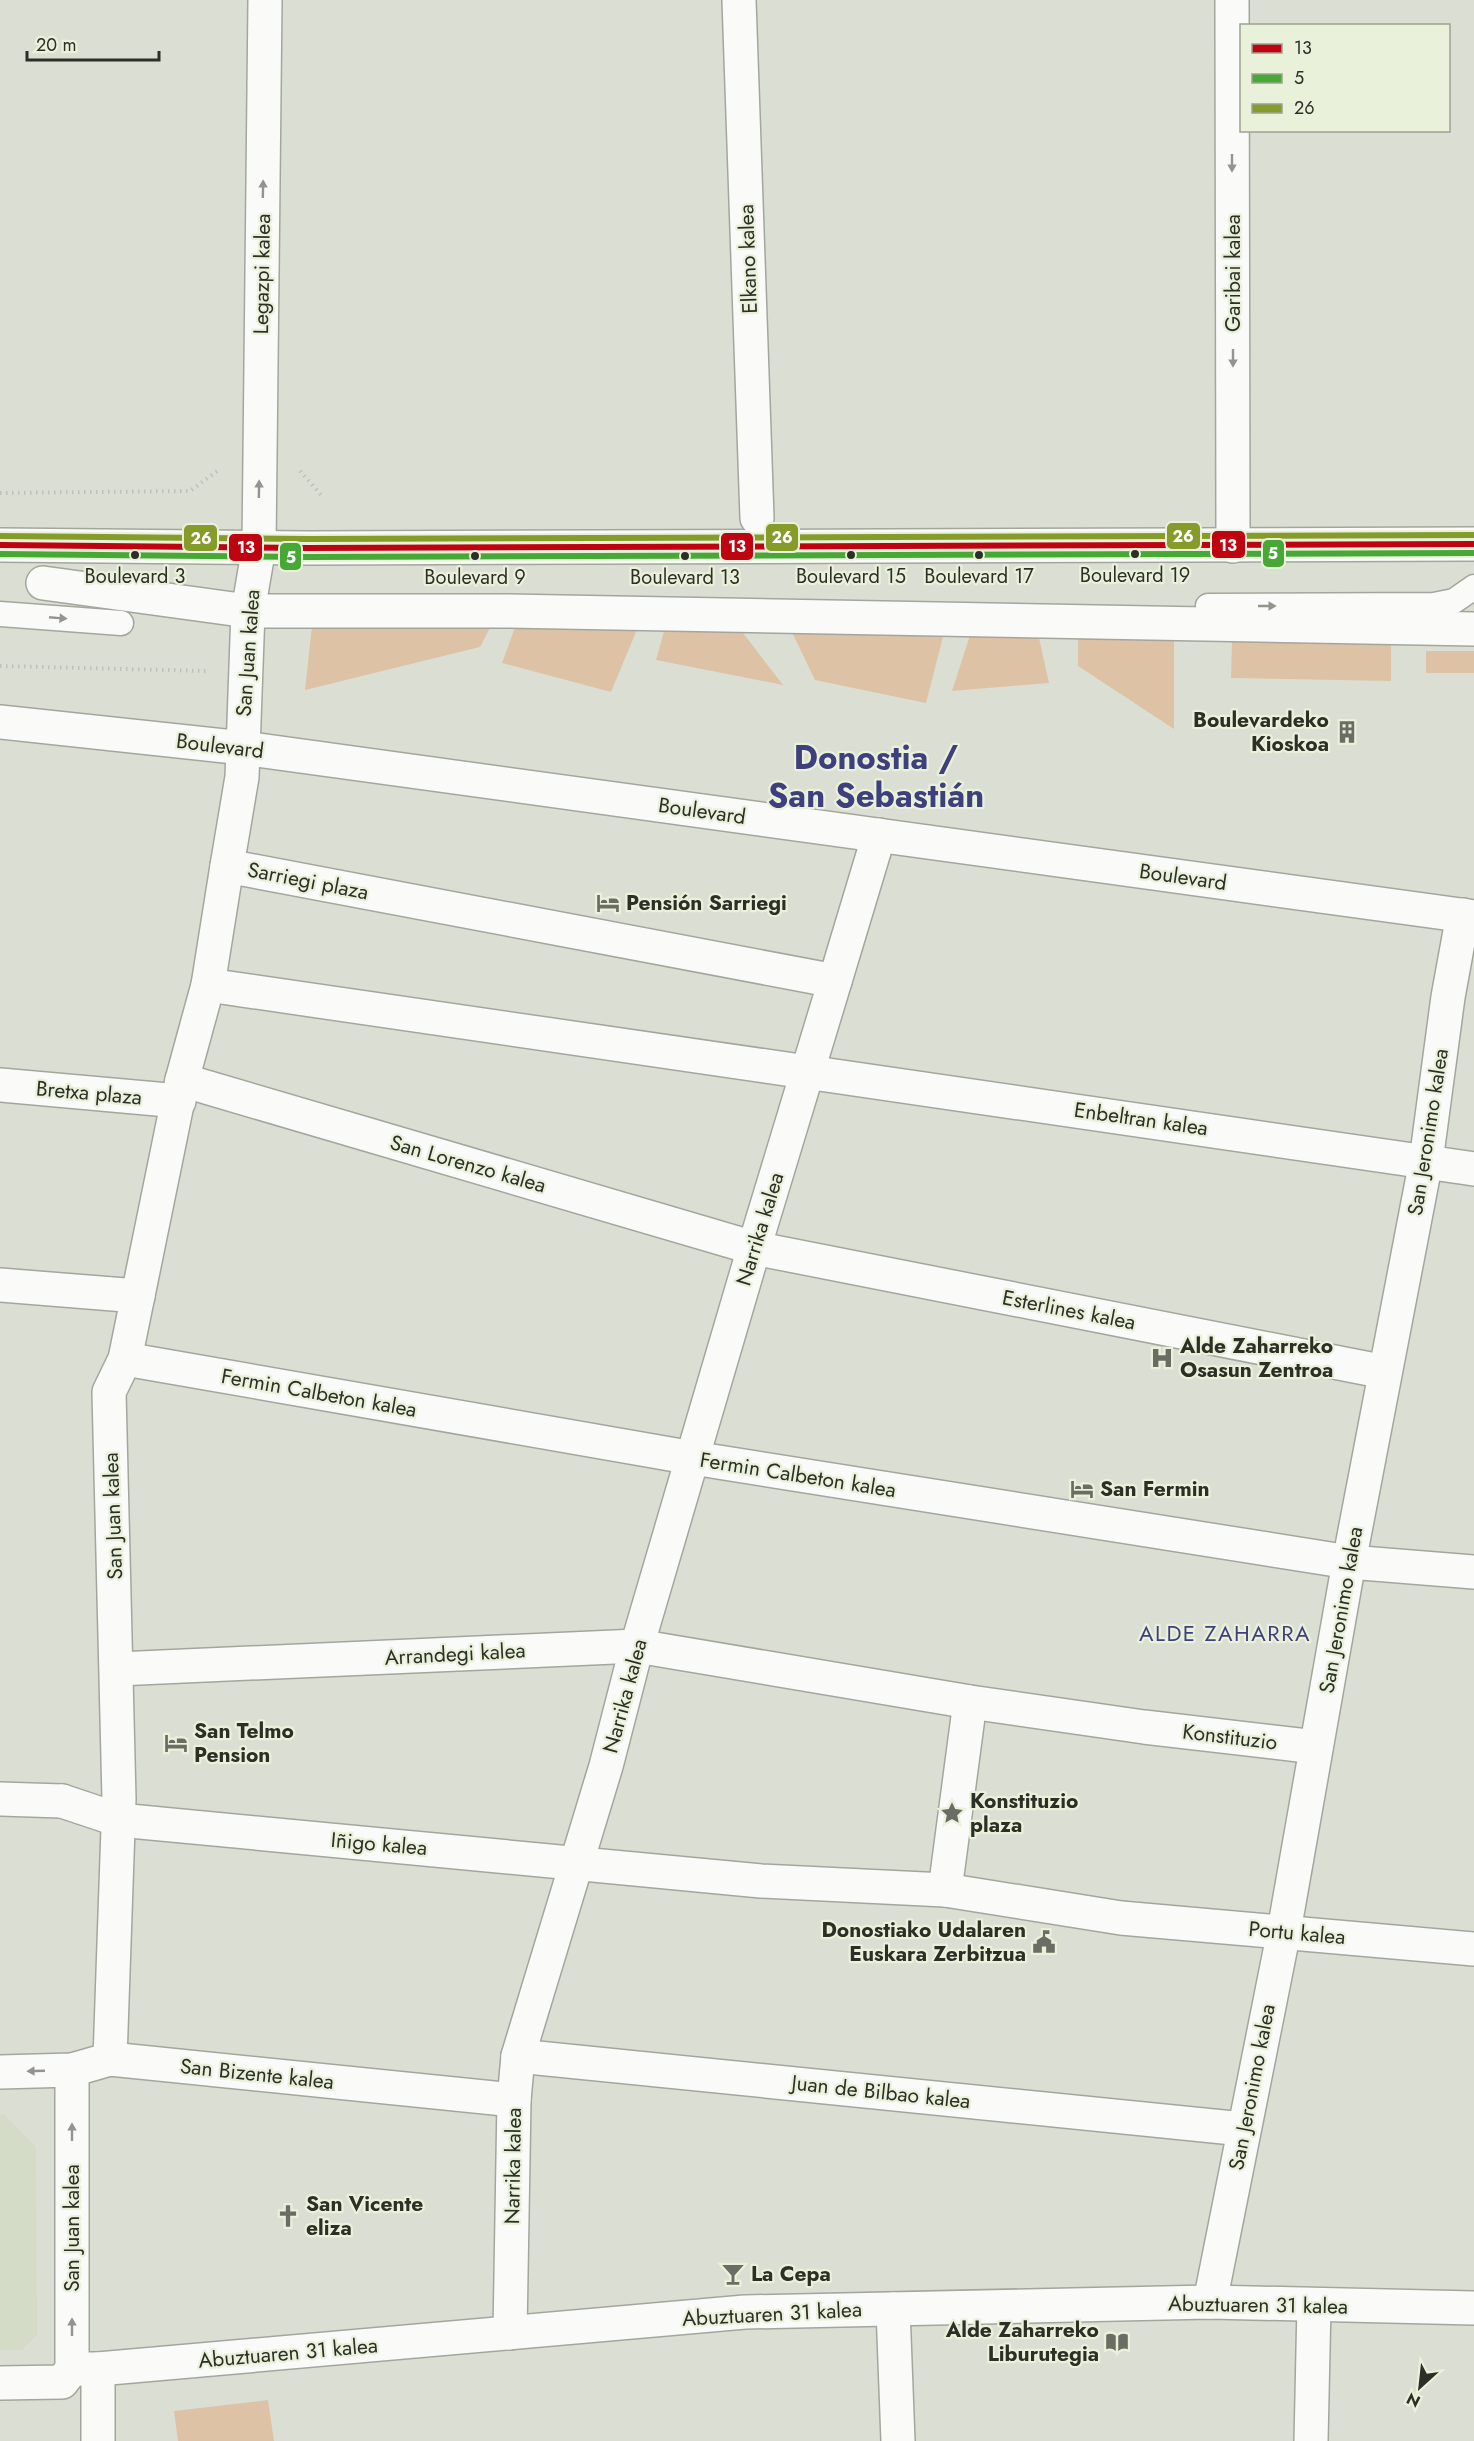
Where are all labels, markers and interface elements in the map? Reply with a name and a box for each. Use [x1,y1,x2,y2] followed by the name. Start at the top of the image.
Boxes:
[27,24,159,62] scale bar
[1240,24,1450,132] legend
[36,32,76,58] text: 20 m
[1294,35,1312,61] text: 13
[1294,65,1304,91] text: 5
[1294,95,1315,121] text: 26
[1227,154,1237,173] one-way arrow
[258,179,267,198] one-way arrow
[731,204,765,314] street label: Elkano kalea
[246,213,278,335] street label: Legazpi kalea
[1218,214,1248,332] street label: Garibai kalea
[1228,349,1238,368] one-way arrow
[254,479,264,498] one-way arrow
[1166,522,1201,550] line badge: 26
[765,523,799,552] line badge: 26
[183,524,218,552] line badge: 26
[1172,525,1194,548] text: 26
[771,526,793,549] text: 26
[190,527,212,550] text: 26
[1211,530,1246,559] line badge: 13
[720,532,754,561] line badge: 13
[228,533,263,562] line badge: 13
[1219,534,1237,557] text: 13
[728,535,746,558] text: 13
[237,536,255,559] text: 13
[1262,539,1285,568] line badge: 5
[279,542,302,571] line badge: 5
[1268,542,1278,565] text: 5
[286,546,296,569] text: 5
[1129,548,1141,560] marker: Boulevard 19
[129,549,141,561] marker: Boulevard 3
[845,549,857,561] marker: Boulevard 15
[973,549,985,561] marker: Boulevard 17
[469,550,481,562] marker: Boulevard 9
[679,550,691,562] marker: Boulevard 13
[1080,561,1190,590] place label: Boulevard 19
[85,562,185,591] place label: Boulevard 3
[796,562,906,591] place label: Boulevard 15
[924,562,1034,591] place label: Boulevard 17
[424,563,526,592] place label: Boulevard 9
[630,563,740,592] place label: Boulevard 13
[229,588,267,718] street label: San Juan kalea
[1257,601,1276,611] one-way arrow
[49,613,68,623] one-way arrow
[1193,705,1329,759] place label: Boulevardeko Kioskoa
[1334,719,1360,745] building icon: Boulevardeko Kioskoa
[174,726,266,766] street label: Boulevard
[768,734,984,819] district label: Donostia / San Sebastián
[656,790,748,832] street label: Boulevard
[245,855,371,907] street label: Sarriegi plaza
[1137,856,1229,898] street label: Boulevard
[626,888,787,918] place label: Pensión Sarriegi
[595,890,621,916] hotel icon: Pensión Sarriegi
[1400,1046,1456,1218] street label: San Jeronimo kalea
[35,1073,143,1113] street label: Bretxa plaza
[1072,1095,1210,1143] street label: Enbeltran kalea
[387,1127,549,1201] street label: San Lorenzo kalea
[729,1169,791,1289] street label: Narrika kalea
[1000,1282,1138,1338] street label: Esterlines kalea
[1179,1331,1333,1385] place label: Alde Zaharreko Osasun Zentroa
[1149,1345,1175,1371] hospital icon: Alde Zaharreko Osasun Zentroa
[219,1361,419,1425] street label: Fermin Calbeton kalea
[698,1445,898,1505] street label: Fermin Calbeton kalea
[96,1452,130,1580] street label: San Juan kalea
[1100,1474,1210,1504] place label: San Fermin
[1069,1476,1095,1502] hotel icon: San Fermin
[1312,1524,1370,1696] street label: San Jeronimo kalea
[1139,1617,1311,1649] district label: ALDE ZAHARRA
[384,1635,526,1673] street label: Arrandegi kalea
[595,1636,655,1756] street label: Narrika kalea
[194,1716,294,1770] place label: San Telmo Pension
[1181,1716,1279,1758] street label: Konstituzio
[163,1730,189,1756] hotel icon: San Telmo Pension
[970,1786,1078,1840] place label: Konstituzio plaza
[939,1800,965,1826] place icon: Konstituzio plaza
[330,1825,428,1863] street label: Iñigo kalea
[1247,1914,1347,1952] street label: Portu kalea
[821,1915,1026,1969] place label: Donostiako Udalaren Euskara Zerbitzua
[1031,1929,1057,1955] public building icon: Donostiako Udalaren Euskara Zerbitzua
[1221,2001,1283,2173] street label: San Jeronimo kalea
[179,2051,335,2097] street label: San Bizente kalea
[26,2066,45,2076] one-way arrow
[787,2067,972,2116] street label: Juan de Bilbao kalea
[497,2107,529,2225] street label: Narrika kalea
[67,2122,77,2141] one-way arrow
[57,2164,87,2292] street label: San Juan kalea
[306,2189,423,2243] place label: San Vicente eliza
[275,2203,301,2229] church icon: San Vicente eliza
[751,2259,831,2289] place label: La Cepa
[720,2261,746,2287] bar icon: La Cepa
[1168,2288,1348,2322] street label: Abuztuaren 31 kalea
[681,2294,863,2334] street label: Abuztuaren 31 kalea
[945,2315,1099,2369] place label: Alde Zaharreko Liburutegia
[67,2317,77,2336] one-way arrow
[1104,2329,1130,2355] library icon: Alde Zaharreko Liburutegia
[197,2330,379,2376] street label: Abuztuaren 31 kalea
[1390,2357,1450,2417] north arrow
[1403,2387,1424,2413] text: N

